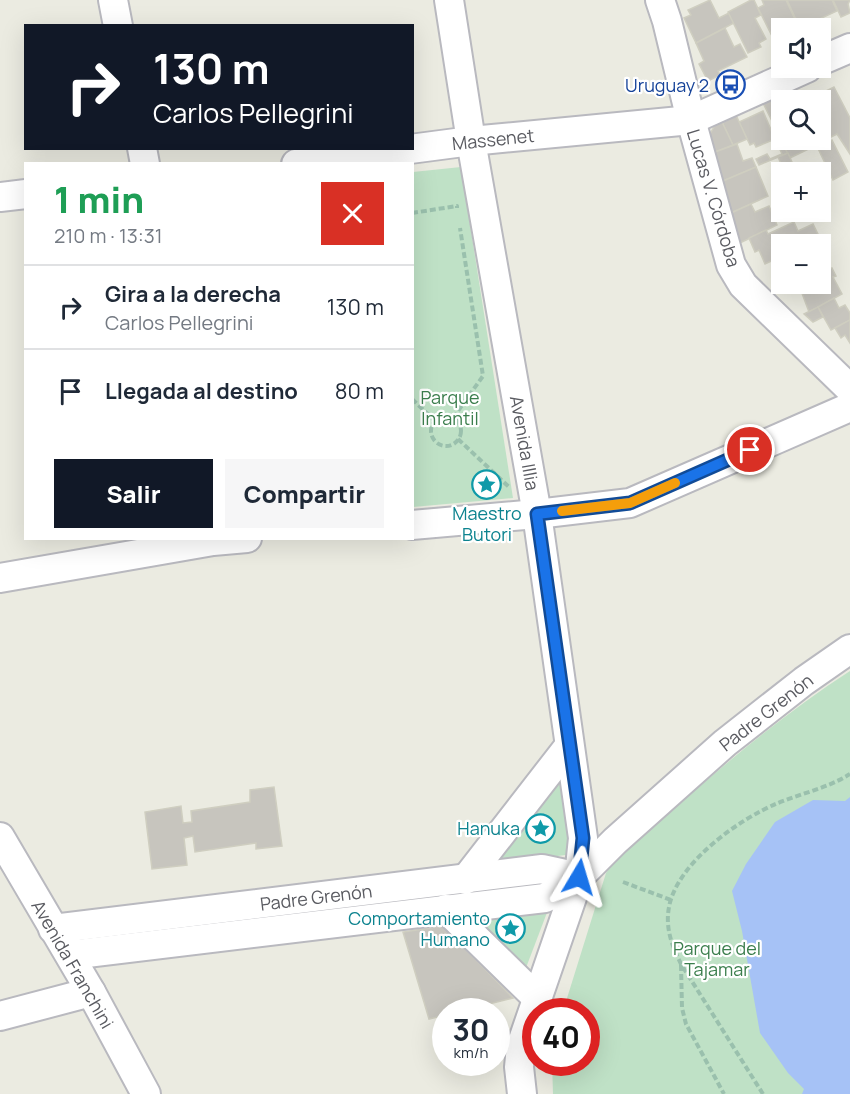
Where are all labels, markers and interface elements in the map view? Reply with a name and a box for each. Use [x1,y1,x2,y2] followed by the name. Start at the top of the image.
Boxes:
[771,18,831,294] map controls
[771,18,831,78] button: sound
[153,39,270,97] text: 130 m
[54,48,132,126] icon: right
[714,69,746,101] bus stop icon: Uruguay 2
[625,73,709,97] place label: Uruguay 2
[771,90,831,150] button: search
[153,94,354,131] text: Carlos Pellegrini
[451,123,535,155] street label: Massenet
[682,126,746,270] street label: Lucas V. Córdoba
[771,162,831,222] button: +
[54,175,144,224] text: 1 min
[321,182,384,245] button: close
[54,222,163,249] text: 210 m · 13:31
[771,234,831,294] button: −
[105,279,281,309] text: Gira a la derecha
[54,291,87,324] icon: right
[327,292,384,322] text: 130 m
[105,309,254,336] text: Carlos Pellegrini
[54,375,87,408] icon: arrive
[105,376,298,406] text: Llegada al destino
[335,376,384,406] text: 80 m
[421,385,479,430] park label: Parque Infantil
[505,394,545,492] street label: Avenida Illia
[724,424,775,475] pin
[733,433,766,466] icon: arrive
[54,459,213,528] button: Salir
[225,459,384,528] button: Compartir
[471,468,503,500] place icon: Maestro Butori
[452,501,522,546] place label: Maestro Butori
[714,668,818,756] street label: Padre Grenón
[525,812,557,844] place icon: Hanuka
[457,816,520,840] place label: Hanuka
[547,845,611,909] position arrow
[259,878,373,916] street label: Padre Grenón
[26,895,120,1033] street label: Avenida Franchini
[348,906,490,951] place label: Comportamiento Humano
[495,912,527,944] place icon: Comportamiento Humano
[673,936,761,981] park label: Parque del Tajamar
[522,998,600,1076] speed limit sign: 40
[452,1009,490,1050] text: 30
[454,1042,488,1063] text: km/h

